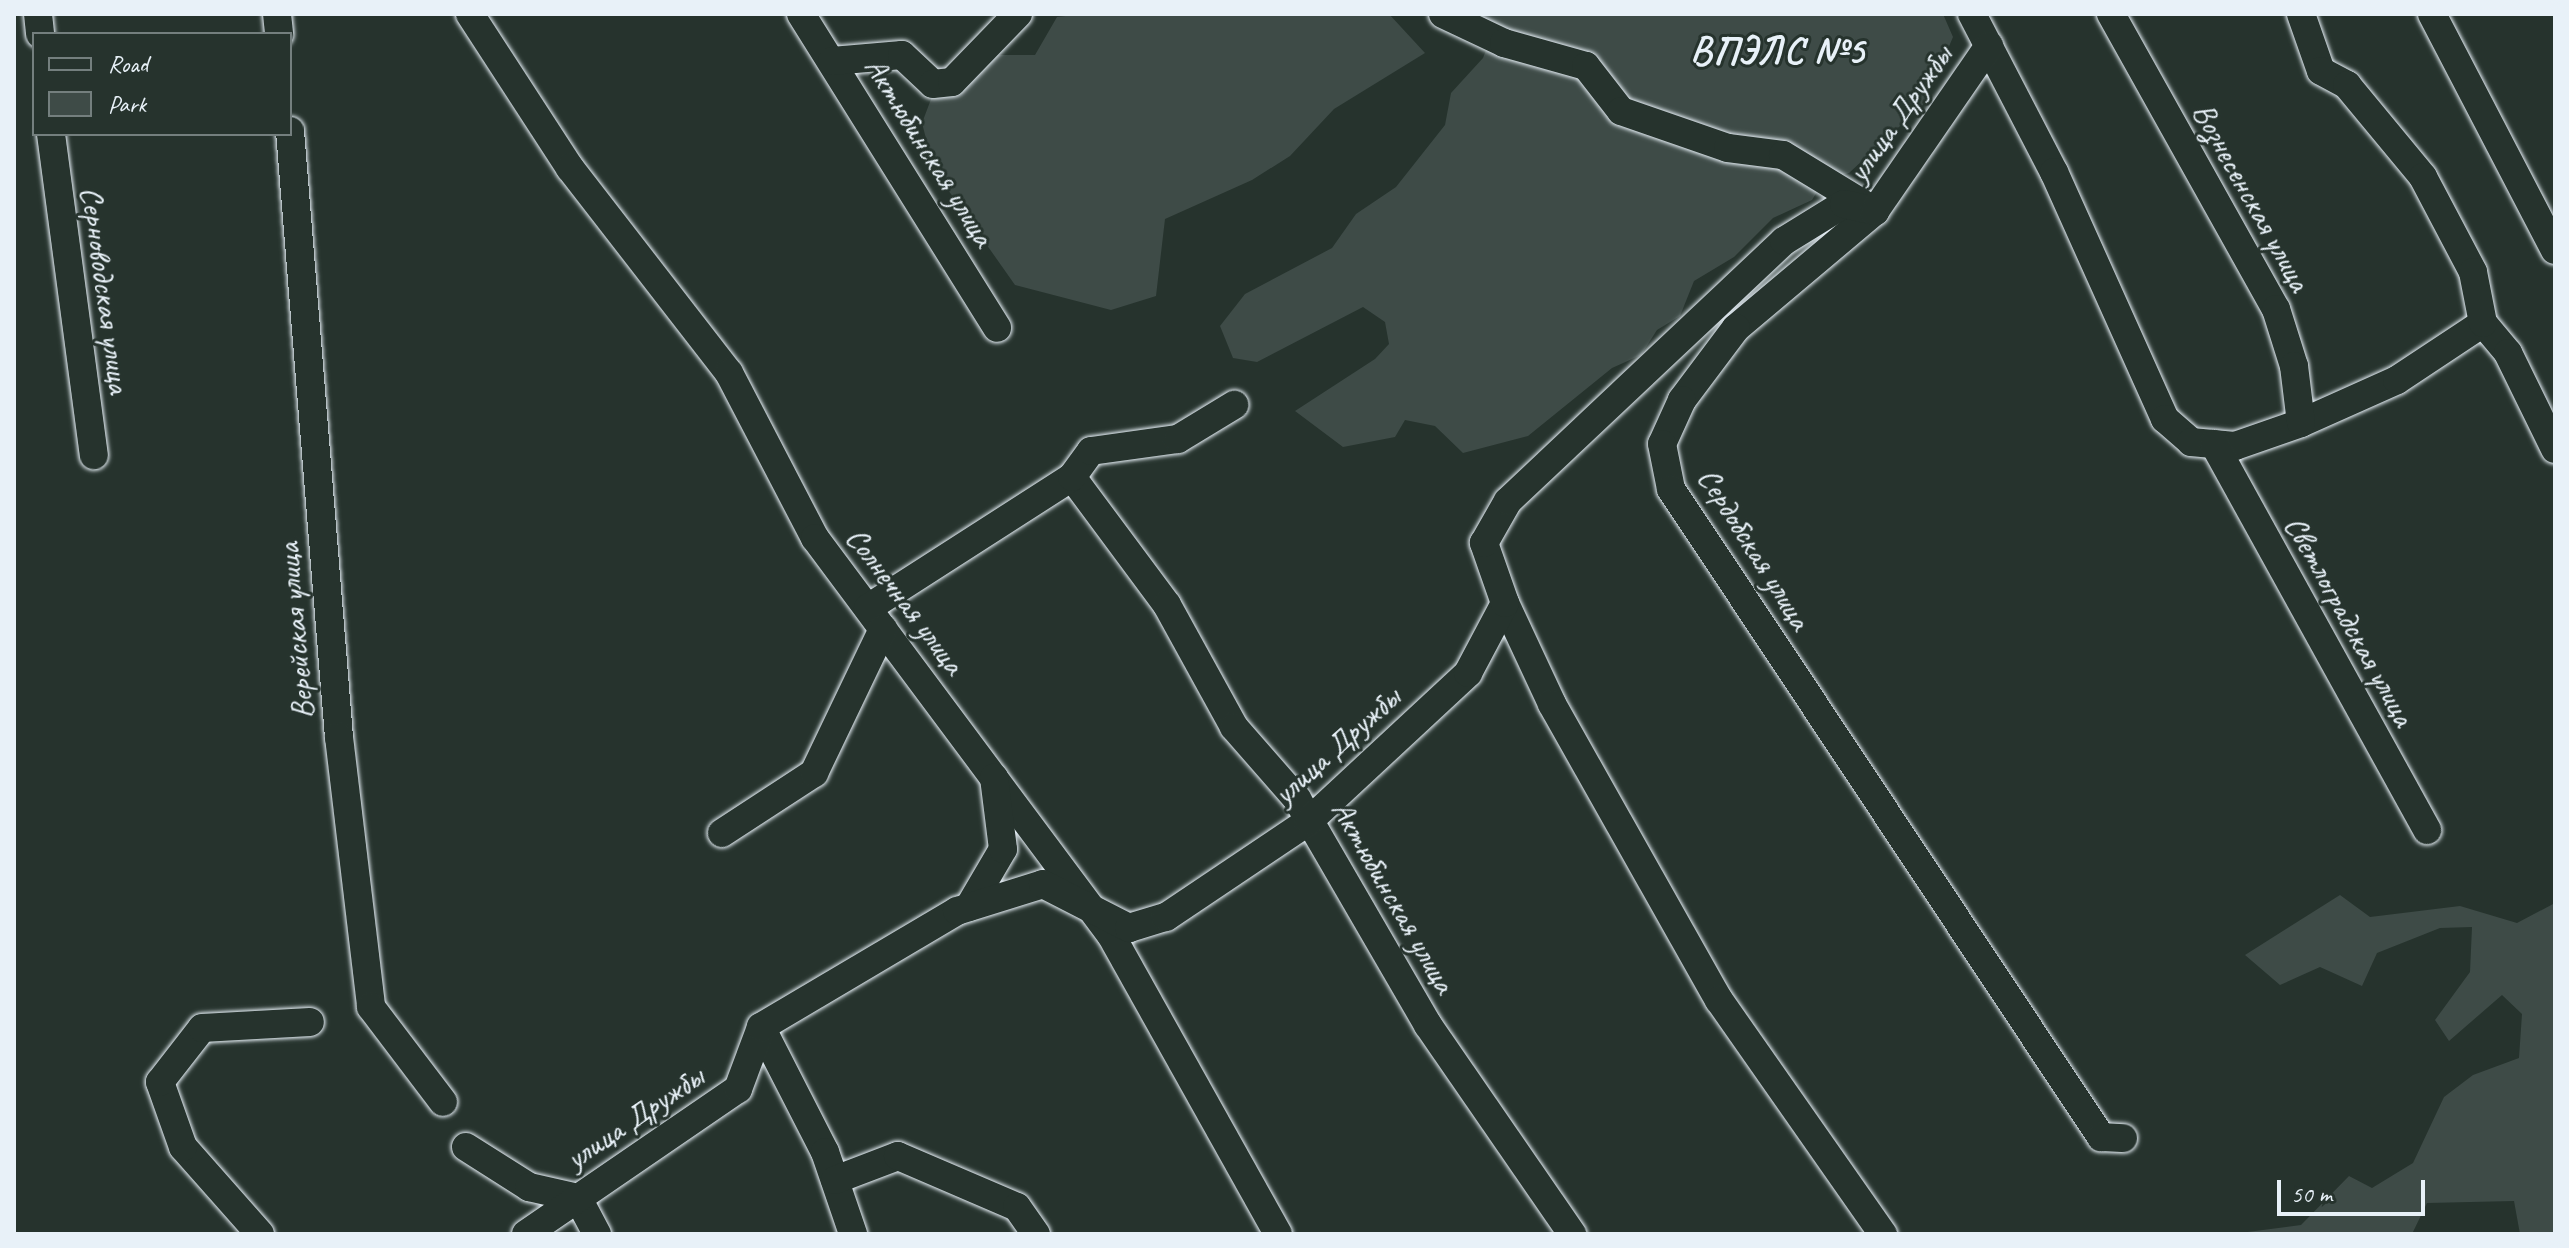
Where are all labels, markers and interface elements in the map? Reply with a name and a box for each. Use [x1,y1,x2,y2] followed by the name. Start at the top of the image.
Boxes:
[1690,26,1864,74] district label: ВПЭЛС №5
[32,32,292,136] legend
[1839,39,1961,189] street label: улица Дружбы
[108,49,148,79] text: Road
[855,50,1003,254] street label: Актюбинская улица
[108,89,146,119] text: Park
[2183,95,2319,299] street label: Вознесенская улица
[71,183,139,397] street label: Серноводская улица
[1689,460,1819,638] street label: Сердобская улица
[2275,508,2423,734] street label: Светлоградская улица
[836,519,974,683] street label: Солнечная улица
[269,540,323,722] street label: Верейская улица
[1266,679,1408,813] street label: улица Дружбы
[1322,793,1464,1001] street label: Актюбинская улица
[559,1058,711,1178] street label: улица Дружбы
[2281,1164,2429,1214] scale bar
[2291,1179,2332,1209] text: 50 m

